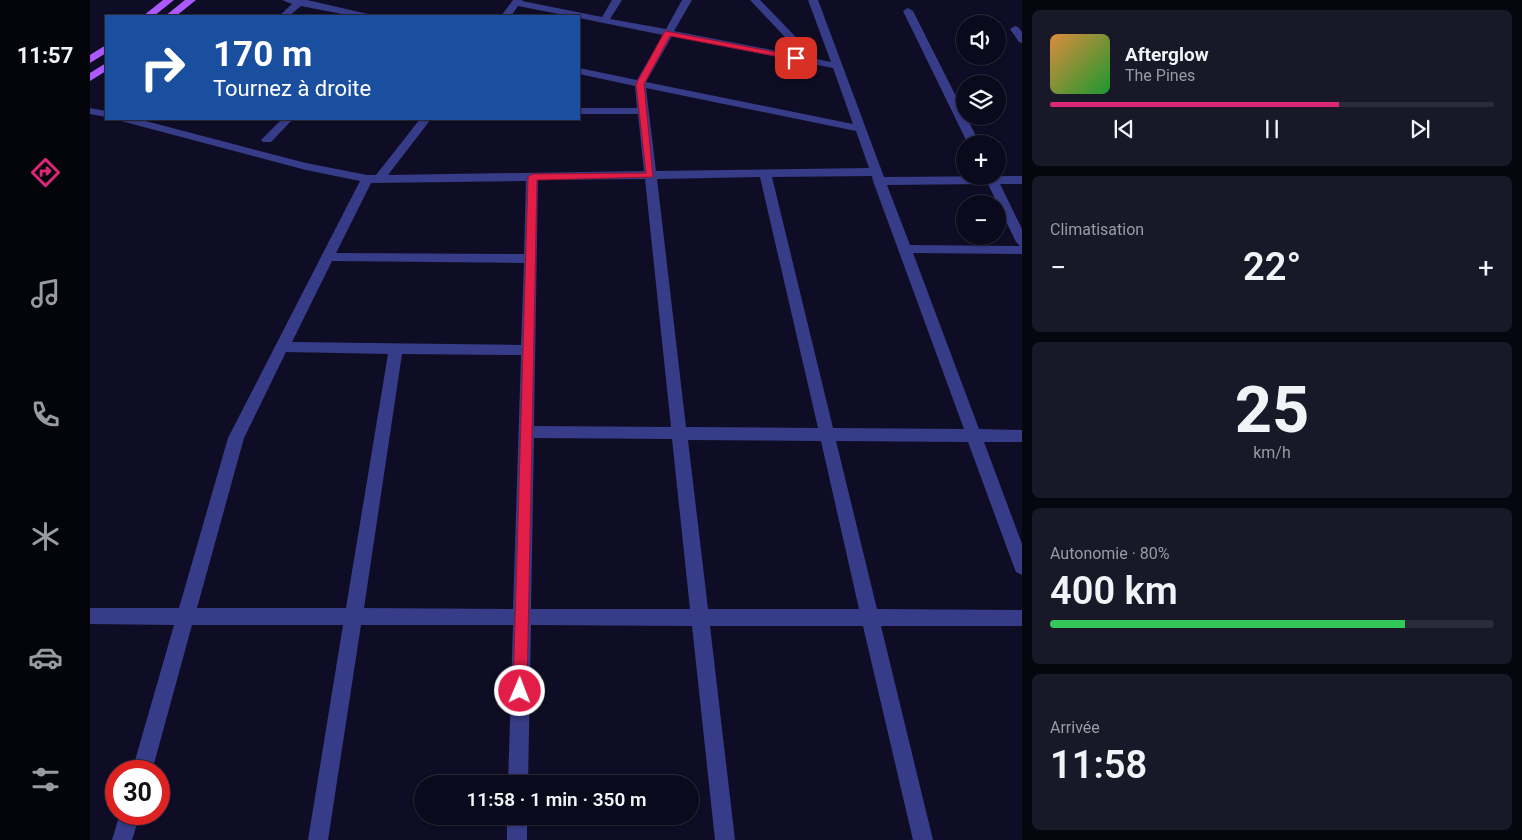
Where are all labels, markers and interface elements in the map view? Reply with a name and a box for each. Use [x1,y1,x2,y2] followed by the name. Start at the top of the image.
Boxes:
[956,15,1006,245] map controls
[956,15,1006,65] button: sound
[213,34,312,75] text: 170 m
[130,35,195,100] icon: right
[775,37,817,79] pin
[17,43,73,68] text: 11:57
[1125,43,1209,66] text: Afterglow
[782,44,810,72] icon: arrive
[1125,66,1195,85] text: The Pines
[956,75,1006,125] button: layers
[213,76,371,101] text: Tournez à droite
[1110,115,1138,143] icon: previous
[1258,115,1286,143] icon: pause
[1406,115,1434,143] icon: next
[956,135,1006,185] button: +
[28,155,63,190] icon: directions
[956,195,1006,245] button: −
[1050,220,1144,239] text: Climatisation
[1243,245,1301,289] text: 22°
[1050,251,1066,284] text: −
[1478,251,1494,284] text: +
[28,276,63,311] icon: music
[1235,372,1309,448] text: 25
[28,397,63,432] icon: phone
[1253,443,1291,462] text: km/h
[28,519,63,554] icon: climate
[1050,544,1170,563] text: Autonomie · 80%
[1050,569,1178,613] text: 400 km
[28,640,63,675] icon: car
[493,664,545,716] position arrow
[1050,718,1100,737] text: Arrivée
[1050,743,1147,787] text: 11:58
[105,760,170,825] speed limit sign: 30
[28,762,63,797] icon: filters
[466,788,647,811] text: 11:58 · 1 min · 350 m

